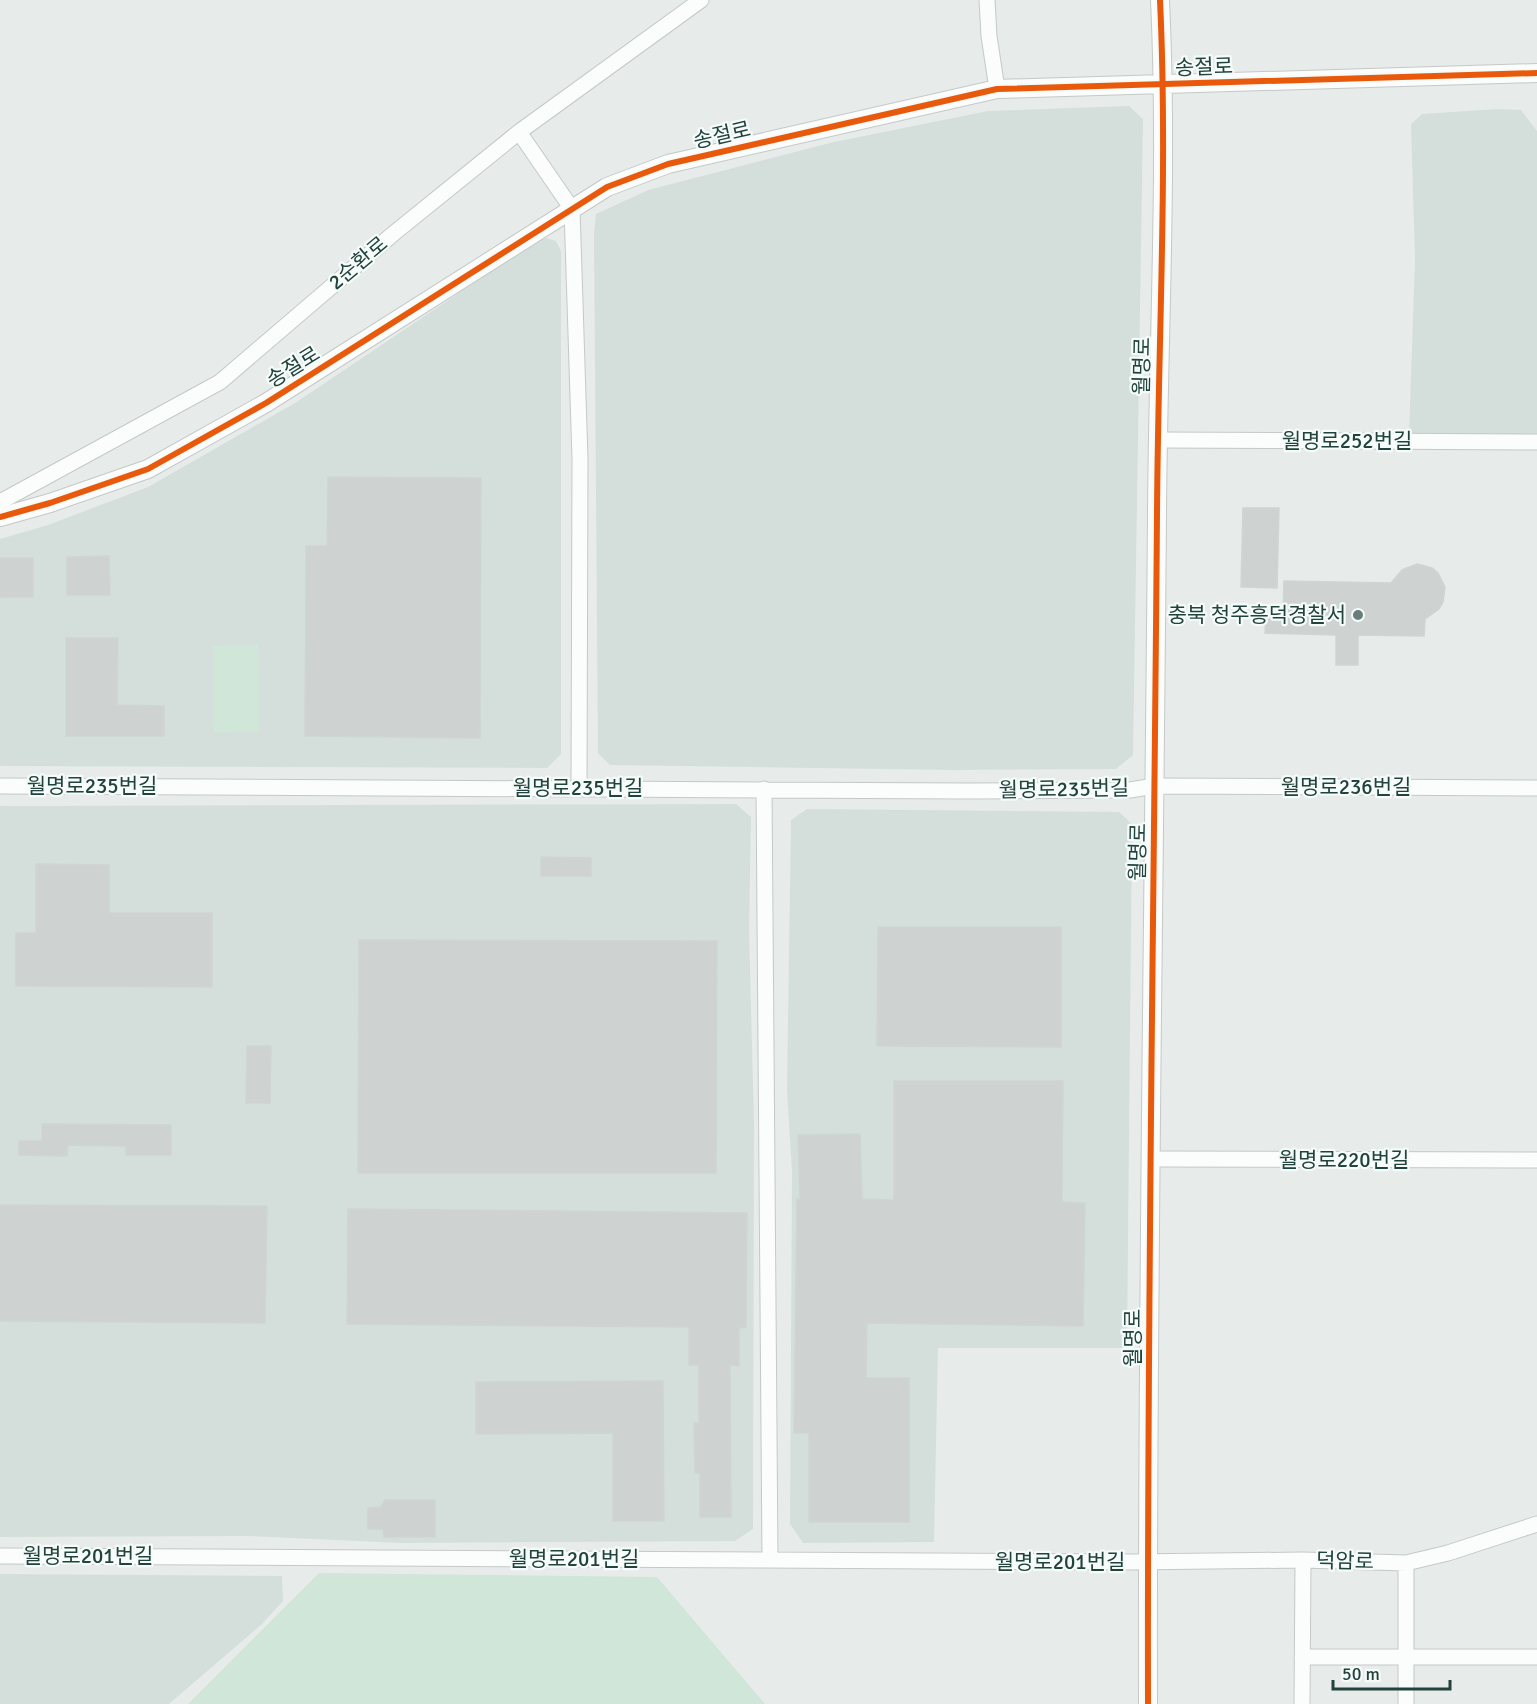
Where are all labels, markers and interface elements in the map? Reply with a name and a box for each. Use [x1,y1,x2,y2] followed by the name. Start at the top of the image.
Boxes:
[1175,53,1233,81] street label: 송절로
[691,116,753,154] street label: 송절로
[323,231,393,295] street label: 2순환로
[1128,337,1156,395] street label: 월명로
[262,341,324,393] street label: 송절로
[1282,428,1412,454] street label: 월명로252번길
[1168,602,1346,628] place label: 충북 청주흥덕경찰서
[1351,608,1365,622] marker: 충북 청주흥덕경찰서
[27,773,157,799] street label: 월명로235번길
[1281,774,1411,800] street label: 월명로236번길
[513,775,643,801] street label: 월명로235번길
[998,775,1130,803] street label: 월명로235번길
[1124,823,1152,881] street label: 월명로
[1279,1147,1409,1173] street label: 월명로220번길
[1120,1309,1146,1367] street label: 월명로
[23,1543,153,1569] street label: 월명로201번길
[509,1546,639,1572] street label: 월명로201번길
[1316,1547,1374,1575] street label: 덕암로
[995,1549,1125,1575] street label: 월명로201번길
[1333,1653,1450,1691] scale bar
[1342,1663,1380,1685] text: 50 m

